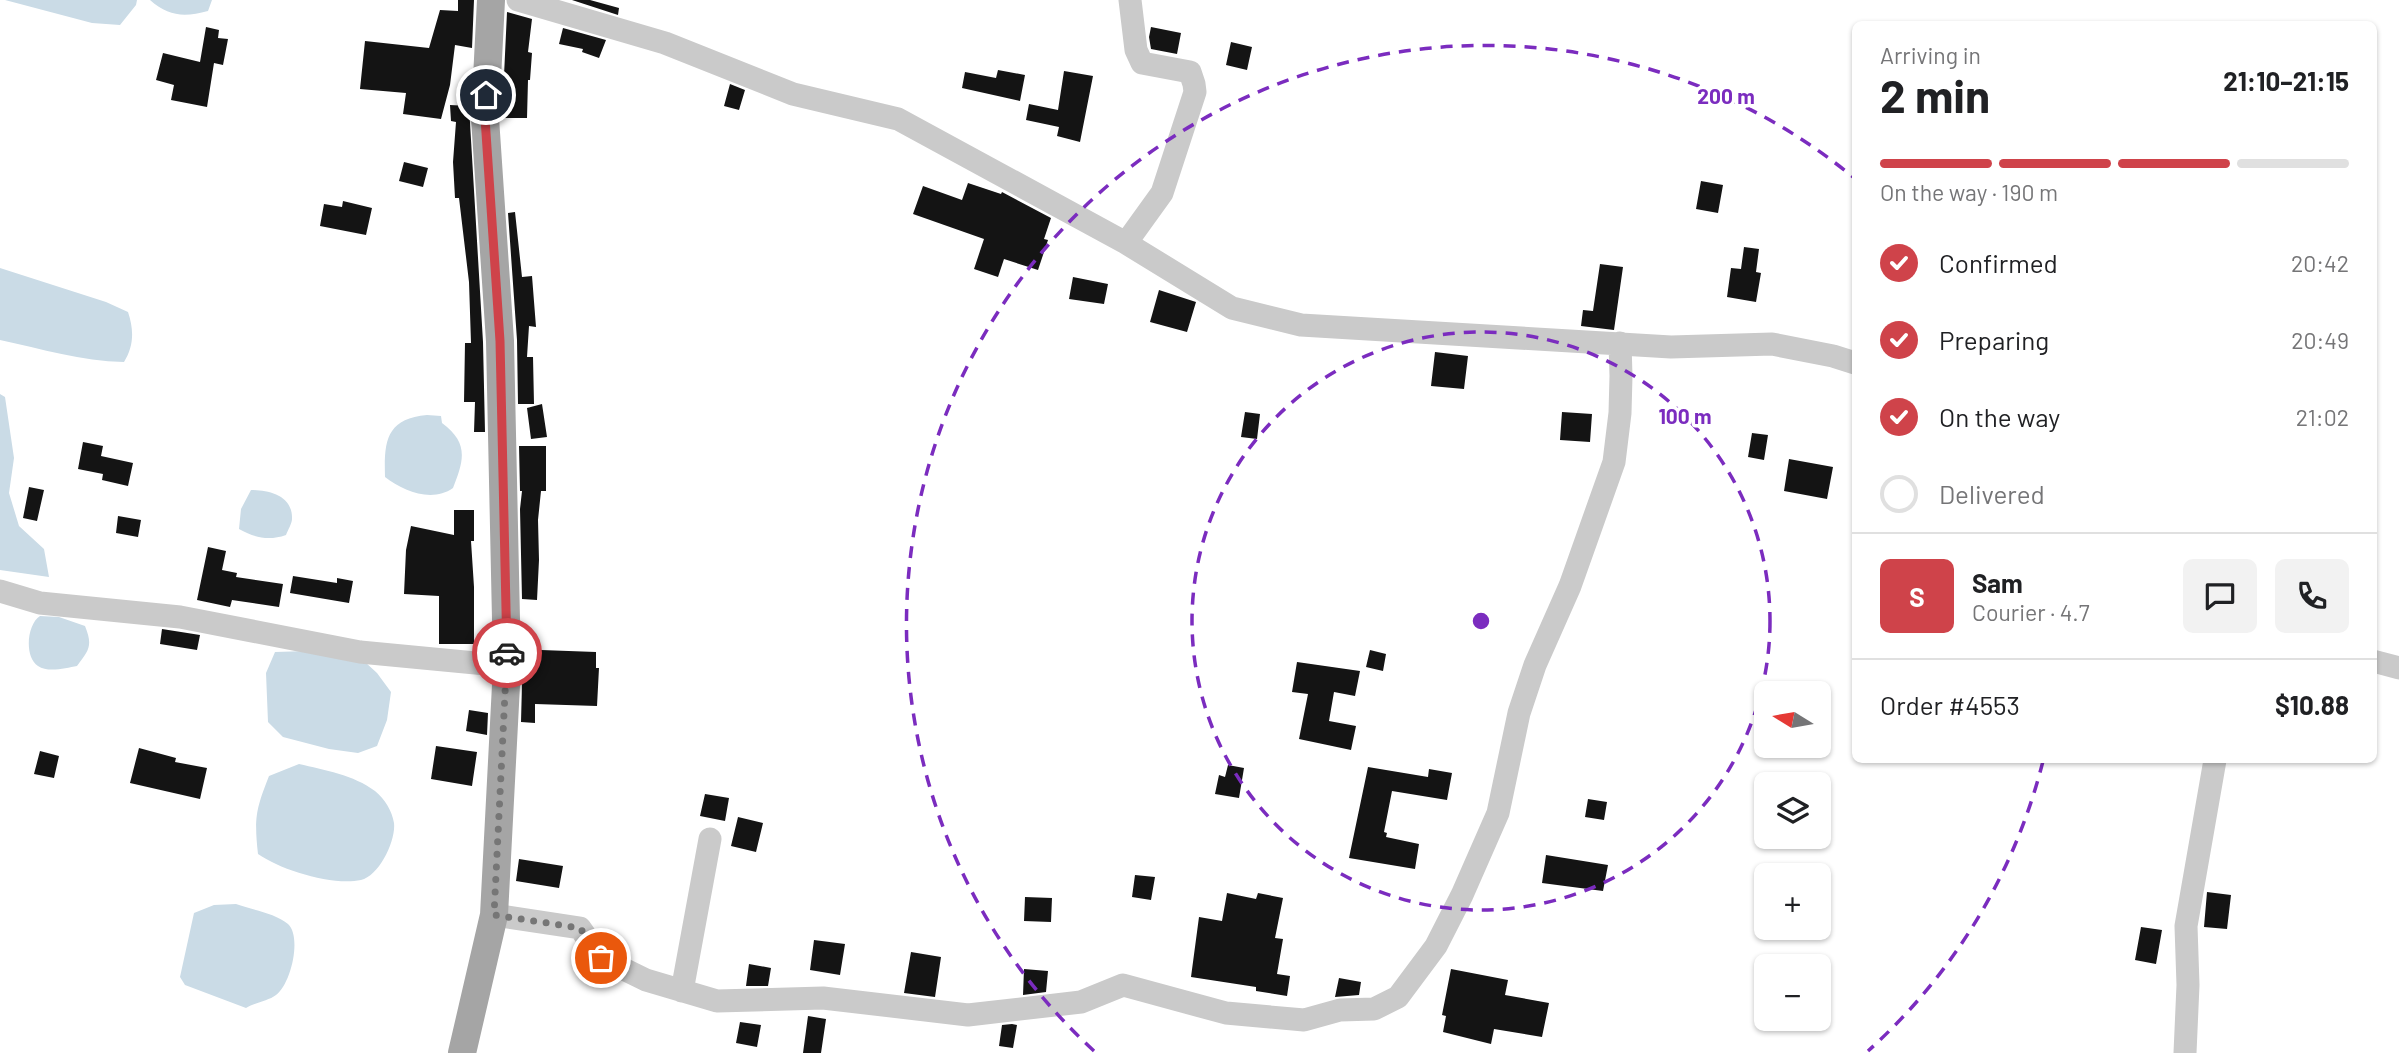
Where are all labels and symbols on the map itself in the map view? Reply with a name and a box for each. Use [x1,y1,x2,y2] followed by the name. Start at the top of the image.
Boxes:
[456,65,516,125] pin
[1697,83,1755,108] text: 200 m
[1658,403,1712,428] text: 100 m
[1469,609,1493,633] centre of rings
[472,618,542,688] courier
[1754,681,1830,758] north arrow
[571,928,631,988] pin

